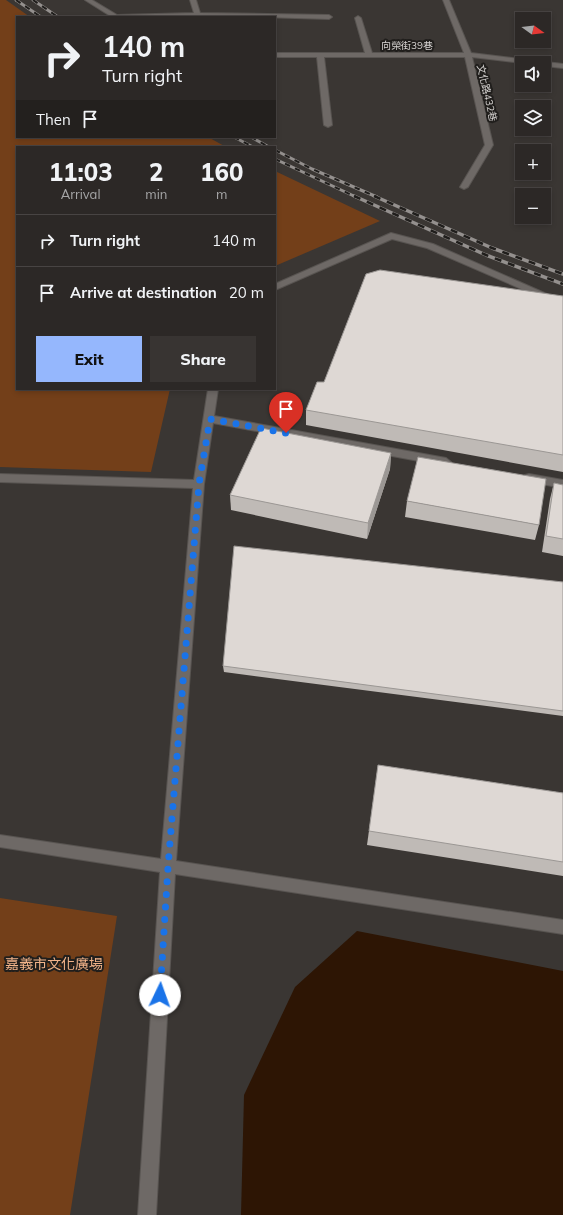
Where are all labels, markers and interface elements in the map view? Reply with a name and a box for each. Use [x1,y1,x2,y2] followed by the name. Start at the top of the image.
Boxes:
[515,12,551,48] north arrow
[515,12,551,224] map controls
[102,29,185,64] text: 140 m
[36,32,88,84] icon: right
[381,39,433,52] street label: 向榮街39巷
[515,56,551,92] button: sound
[474,63,500,123] street label: 文化路432巷
[102,64,182,87] text: Turn right
[515,100,551,136] button: layers
[79,108,101,130] icon: arrive
[36,110,71,129] text: Then
[515,144,551,180] button: +
[49,157,113,187] text: 11:03
[149,157,164,187] text: 2
[200,157,243,187] text: 160
[61,186,101,202] text: Arrival
[145,186,167,202] text: min
[216,186,227,202] text: m
[515,188,551,224] button: −
[36,230,58,252] icon: right
[70,231,140,250] text: Turn right
[212,231,256,250] text: 140 m
[36,282,58,304] icon: arrive
[70,283,217,302] text: Arrive at destination
[229,283,264,302] text: 20 m
[36,336,142,382] button: Exit
[150,336,256,382] button: Share
[269,392,303,433] pin
[275,398,297,420] icon: arrive
[5,955,103,973] park label: 嘉義市文化廣場
[139,974,181,1016] position arrow

